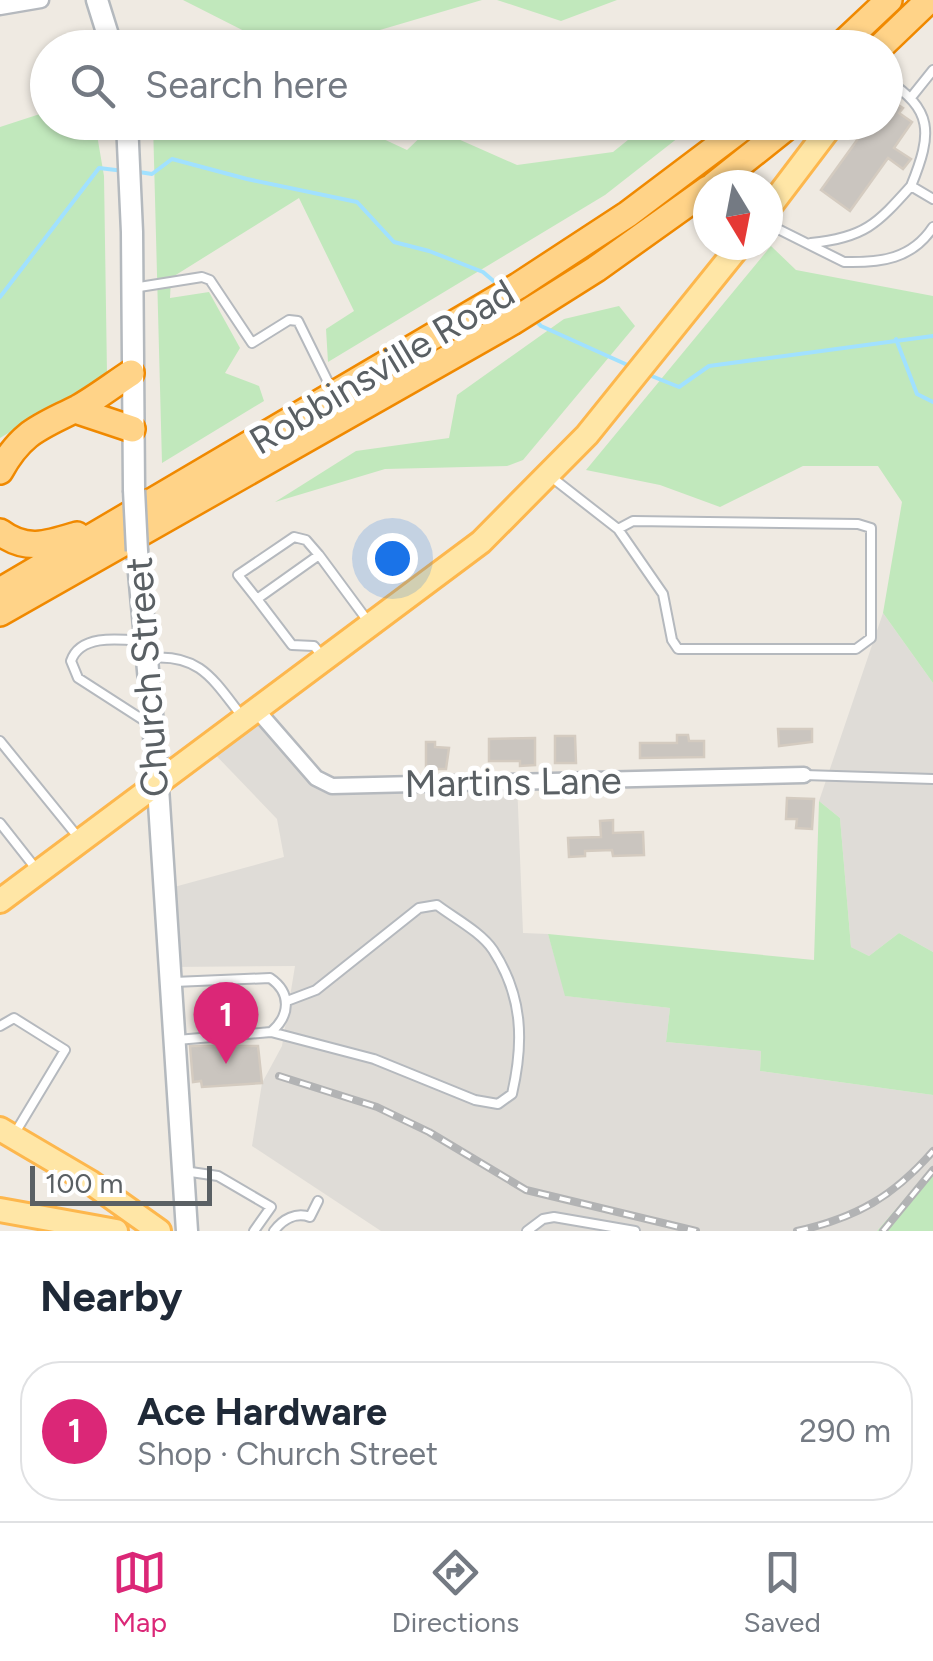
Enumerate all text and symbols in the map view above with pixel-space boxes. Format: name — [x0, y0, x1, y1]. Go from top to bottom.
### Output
search box — [30, 30, 903, 140]
icon: search — [65, 58, 120, 113]
text: Search here — [145, 62, 348, 108]
north arrow — [693, 170, 783, 260]
street label: Robbinsville Road — [241, 270, 523, 464]
your location — [367, 533, 418, 584]
street label: Church Street — [116, 556, 178, 798]
street label: Martins Lane — [404, 757, 622, 807]
pin: 1 — [194, 982, 258, 1064]
scale bar — [30, 1161, 212, 1206]
text: 100 m — [45, 1166, 123, 1200]
text: Nearby — [40, 1271, 182, 1322]
text: Ace Hardware — [137, 1389, 387, 1435]
text: 1 — [68, 1412, 81, 1450]
text: 290 m — [799, 1412, 891, 1450]
text: Shop · Church Street — [137, 1435, 438, 1473]
tab: Map — [112, 1545, 167, 1639]
tab: Directions — [392, 1545, 519, 1639]
tab: Saved — [744, 1545, 821, 1639]

